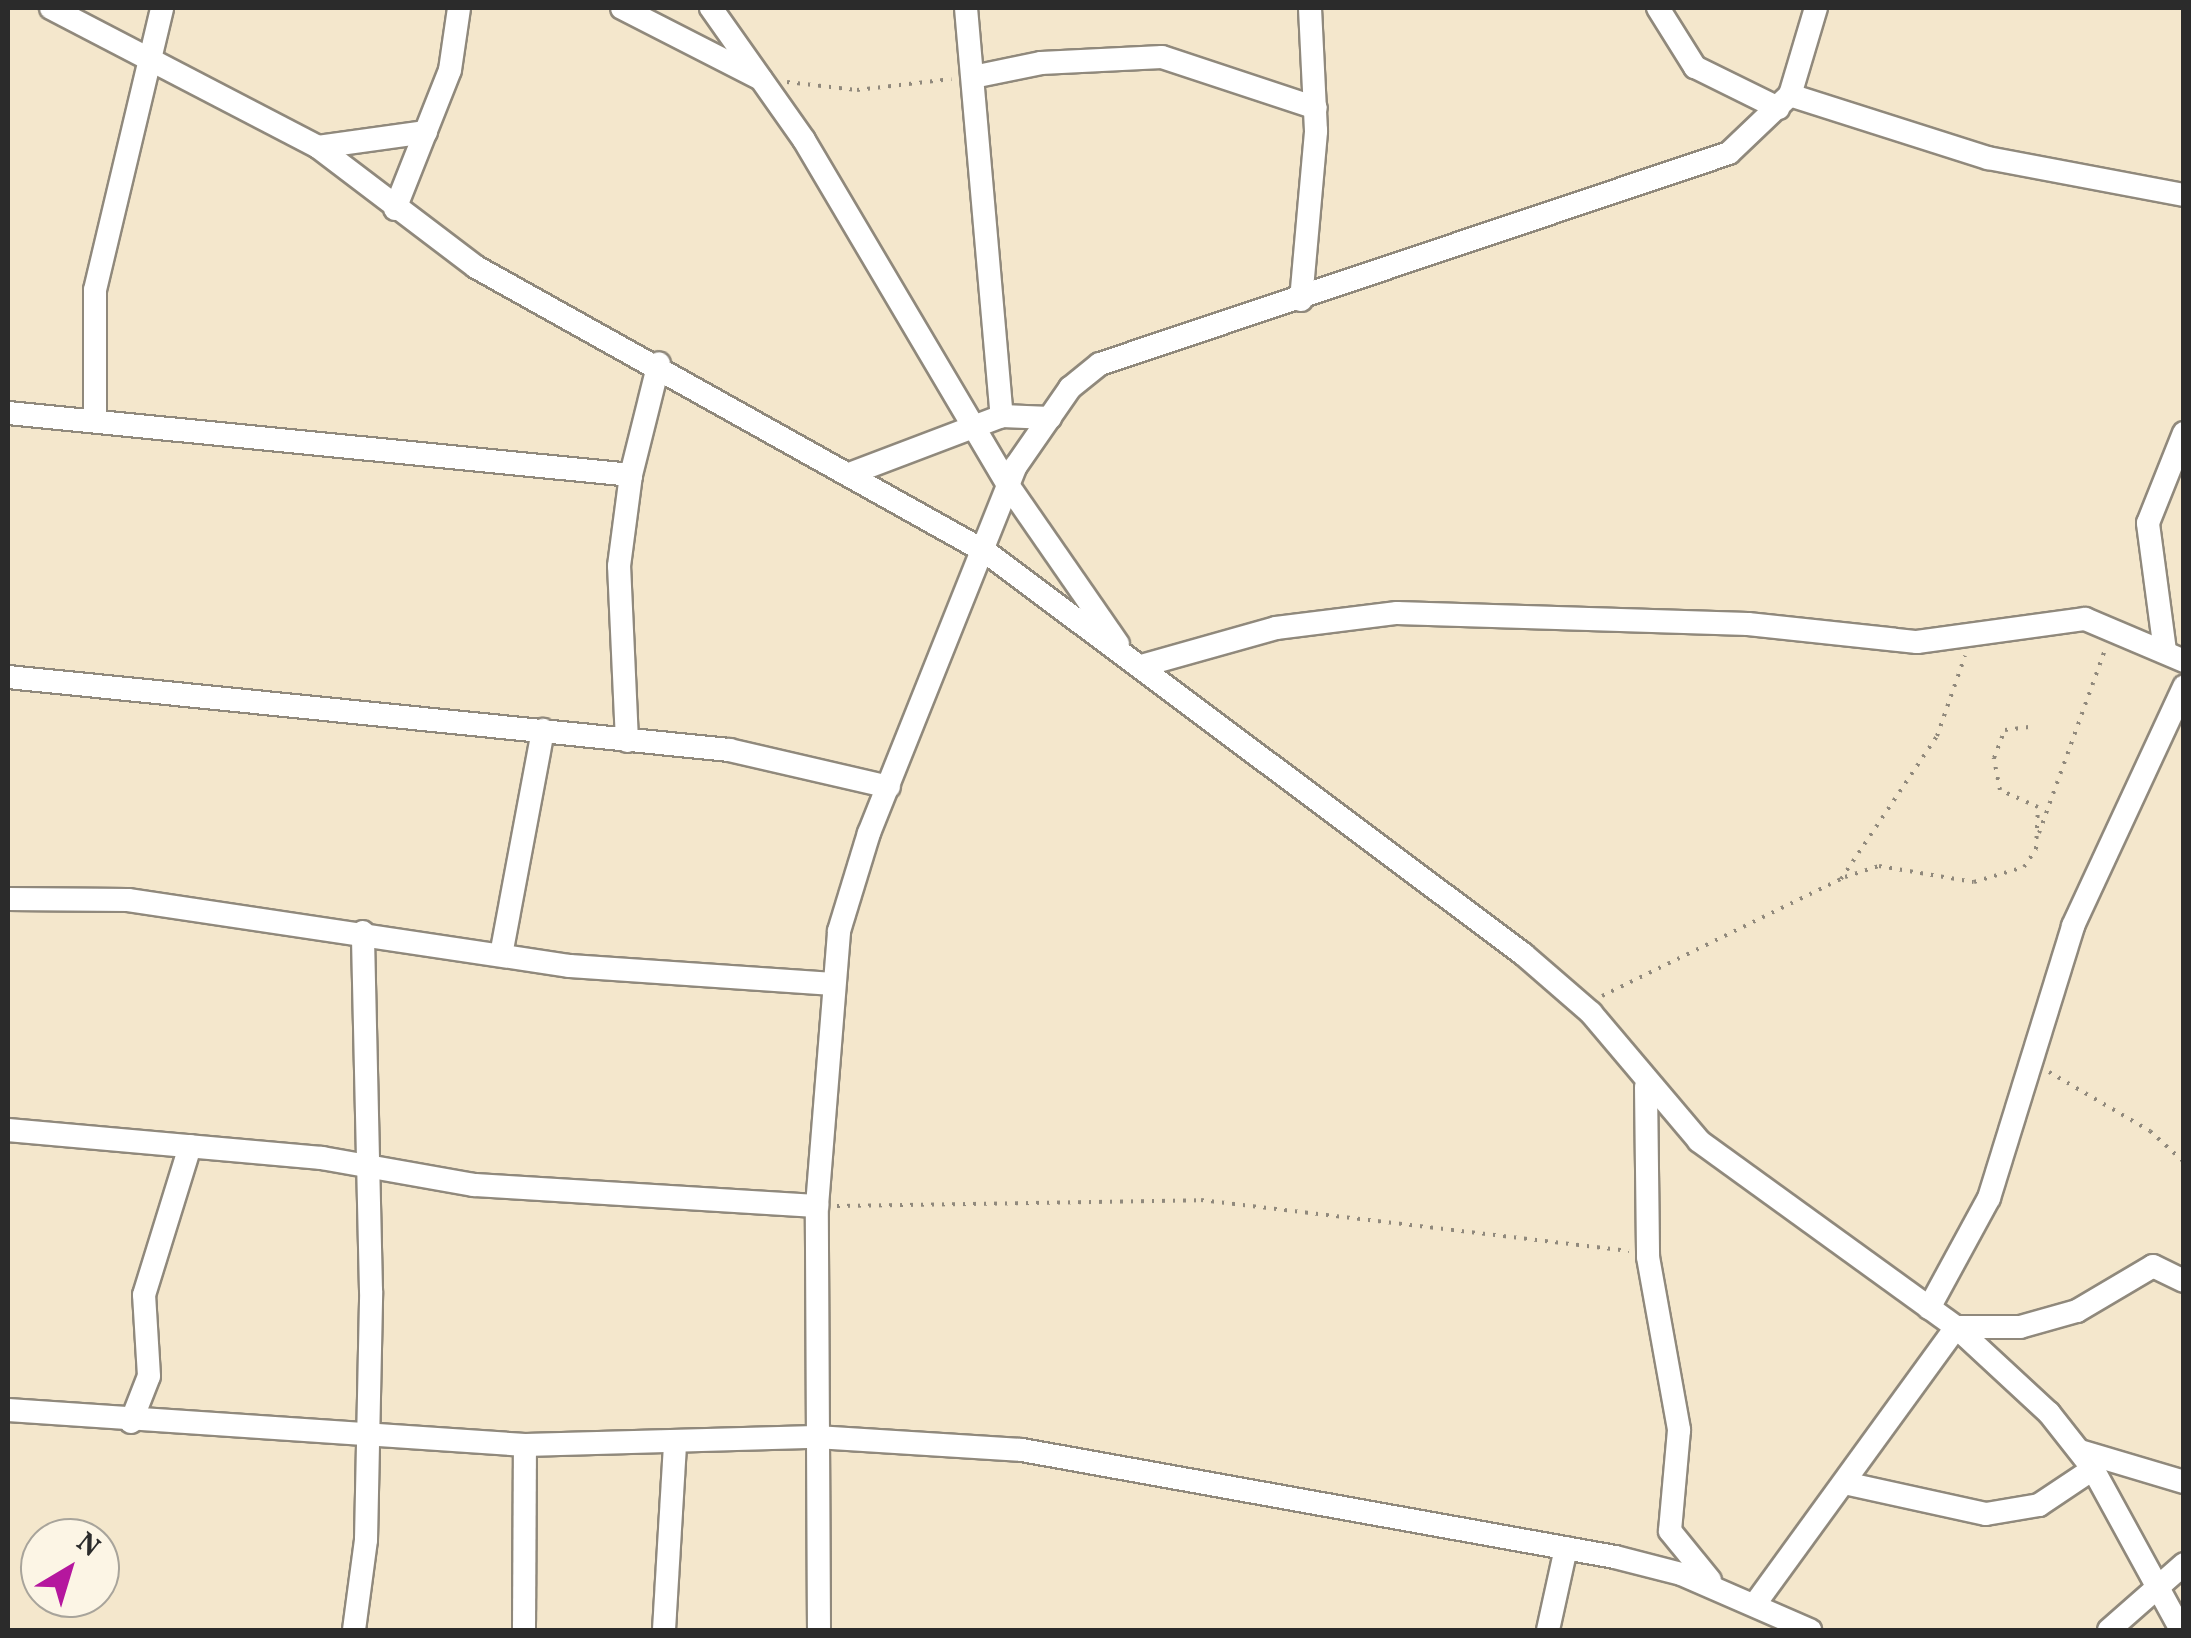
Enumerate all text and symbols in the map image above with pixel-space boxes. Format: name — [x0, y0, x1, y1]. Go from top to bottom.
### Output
north arrow — [20, 1518, 120, 1618]
text: N — [68, 1524, 108, 1567]

